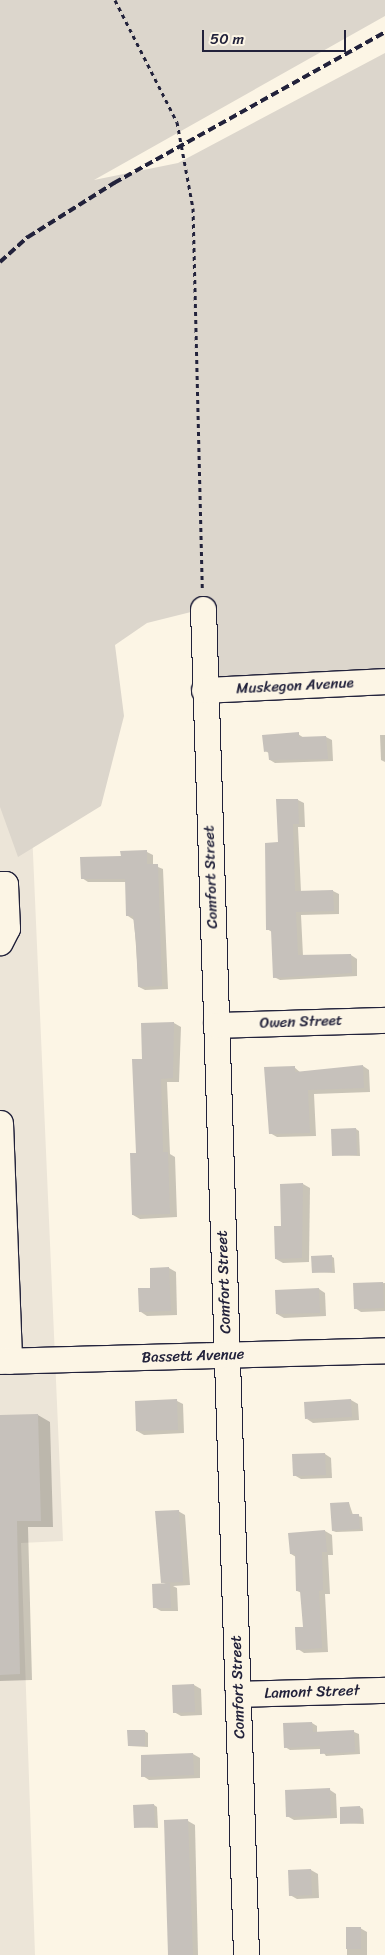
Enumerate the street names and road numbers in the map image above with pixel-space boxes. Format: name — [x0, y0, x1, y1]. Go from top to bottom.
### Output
street label: Muskegon Avenue — [236, 674, 354, 698]
street label: Comfort Street — [200, 825, 222, 929]
street label: Owen Street — [259, 1012, 343, 1032]
street label: Comfort Street — [213, 1230, 235, 1334]
street label: Bassett Avenue — [141, 1345, 245, 1367]
street label: Comfort Street — [227, 1635, 249, 1739]
street label: Lamont Street — [264, 1681, 360, 1703]

